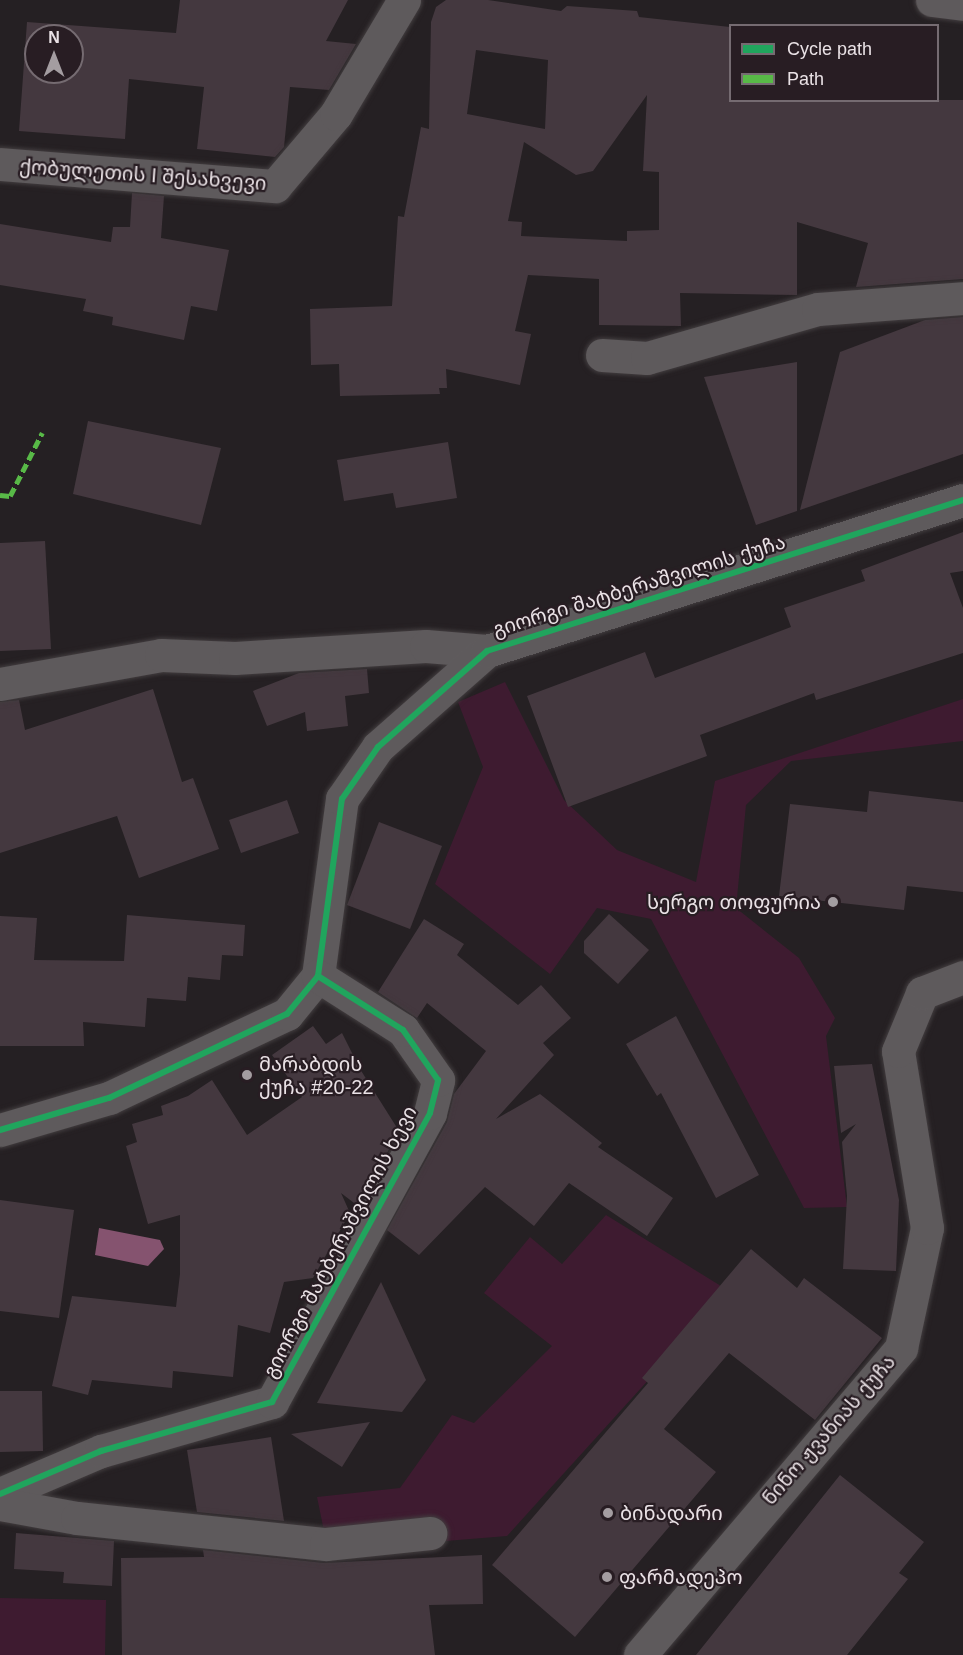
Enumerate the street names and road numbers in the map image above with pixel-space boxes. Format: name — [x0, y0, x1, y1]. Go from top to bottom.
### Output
street label: ქობულეთის I შესახვევი — [19, 154, 267, 196]
street label: გიორგი შატბერაშვილის ქუჩა — [490, 530, 788, 642]
street label: გიორგი შატბერაშვილის ხევი — [258, 1102, 422, 1382]
street label: ნინო ჟვანიას ქუჩა — [757, 1350, 901, 1510]

